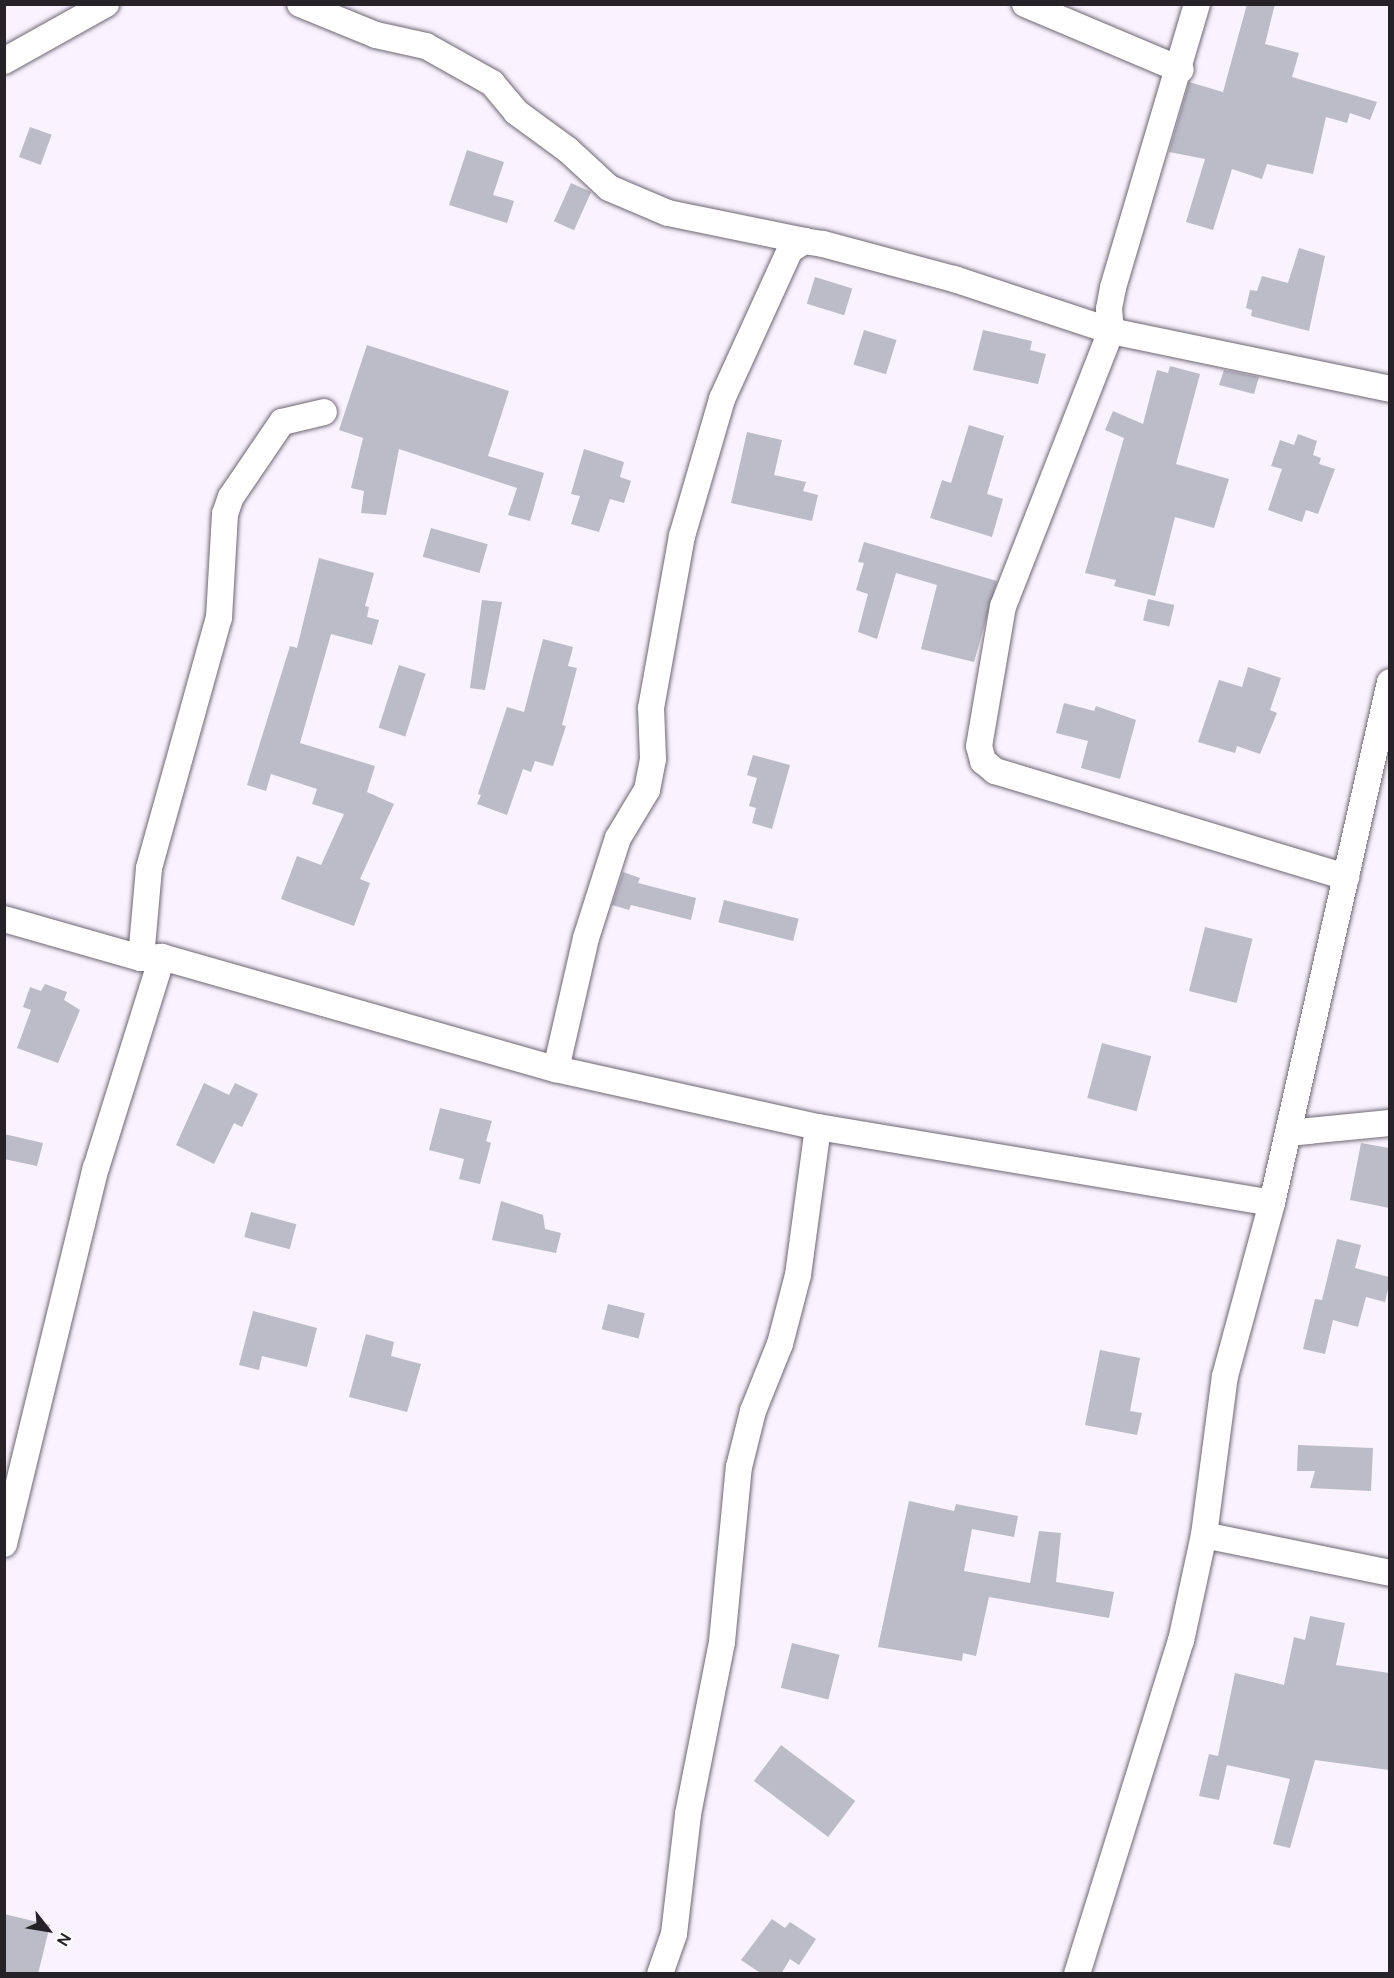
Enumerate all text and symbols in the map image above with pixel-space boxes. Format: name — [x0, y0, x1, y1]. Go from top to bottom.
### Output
north arrow — [18, 1900, 78, 1960]
text: N — [52, 1929, 76, 1950]

